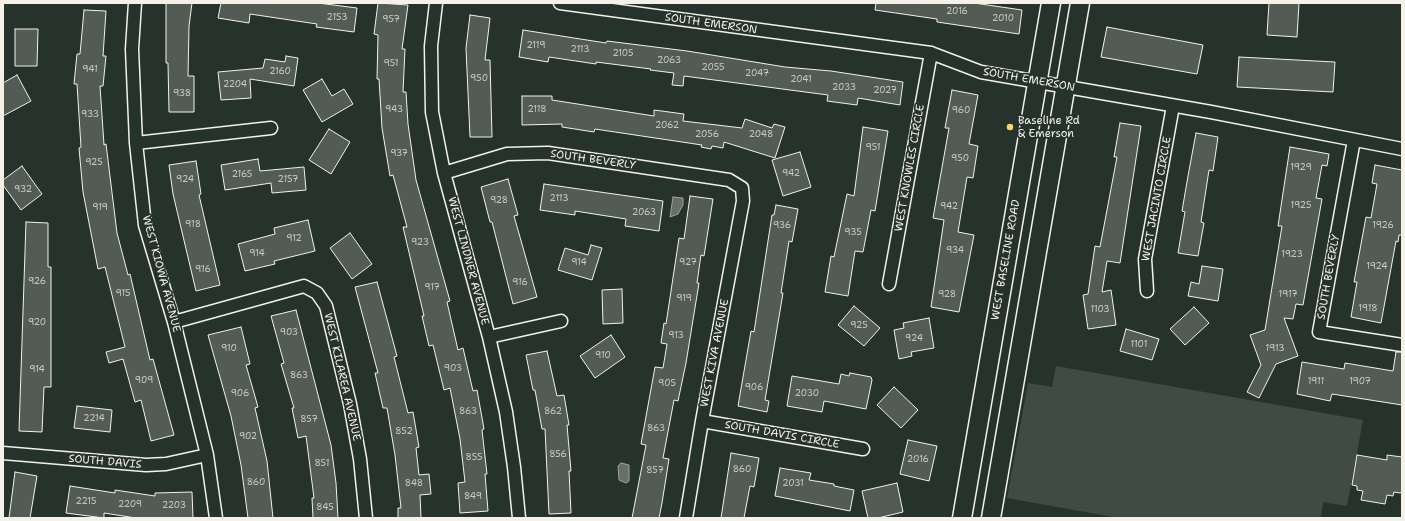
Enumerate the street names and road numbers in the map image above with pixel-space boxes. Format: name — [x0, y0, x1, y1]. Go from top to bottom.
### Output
street label: SOUTH EMERSON — [664, 11, 758, 37]
street label: SOUTH EMERSON — [982, 65, 1076, 95]
street label: WEST KNOWLES CIRCLE — [892, 103, 928, 233]
street label: WEST JACINTO CIRCLE — [1140, 136, 1174, 262]
street label: SOUTH BEVERLY — [549, 147, 637, 173]
street label: WEST LINDNER AVENUE — [445, 195, 491, 327]
street label: WEST BASELINE ROAD — [989, 199, 1023, 321]
street label: WEST KIOWA AVENUE — [139, 214, 183, 334]
street label: SOUTH BEVERLY — [1315, 233, 1343, 321]
street label: WEST KIVA AVENUE — [698, 298, 732, 408]
street label: WEST KILAREA AVENUE — [321, 312, 363, 442]
street label: SOUTH DAVIS CIRCLE — [724, 418, 840, 452]
street label: SOUTH DAVIS — [68, 452, 142, 472]

